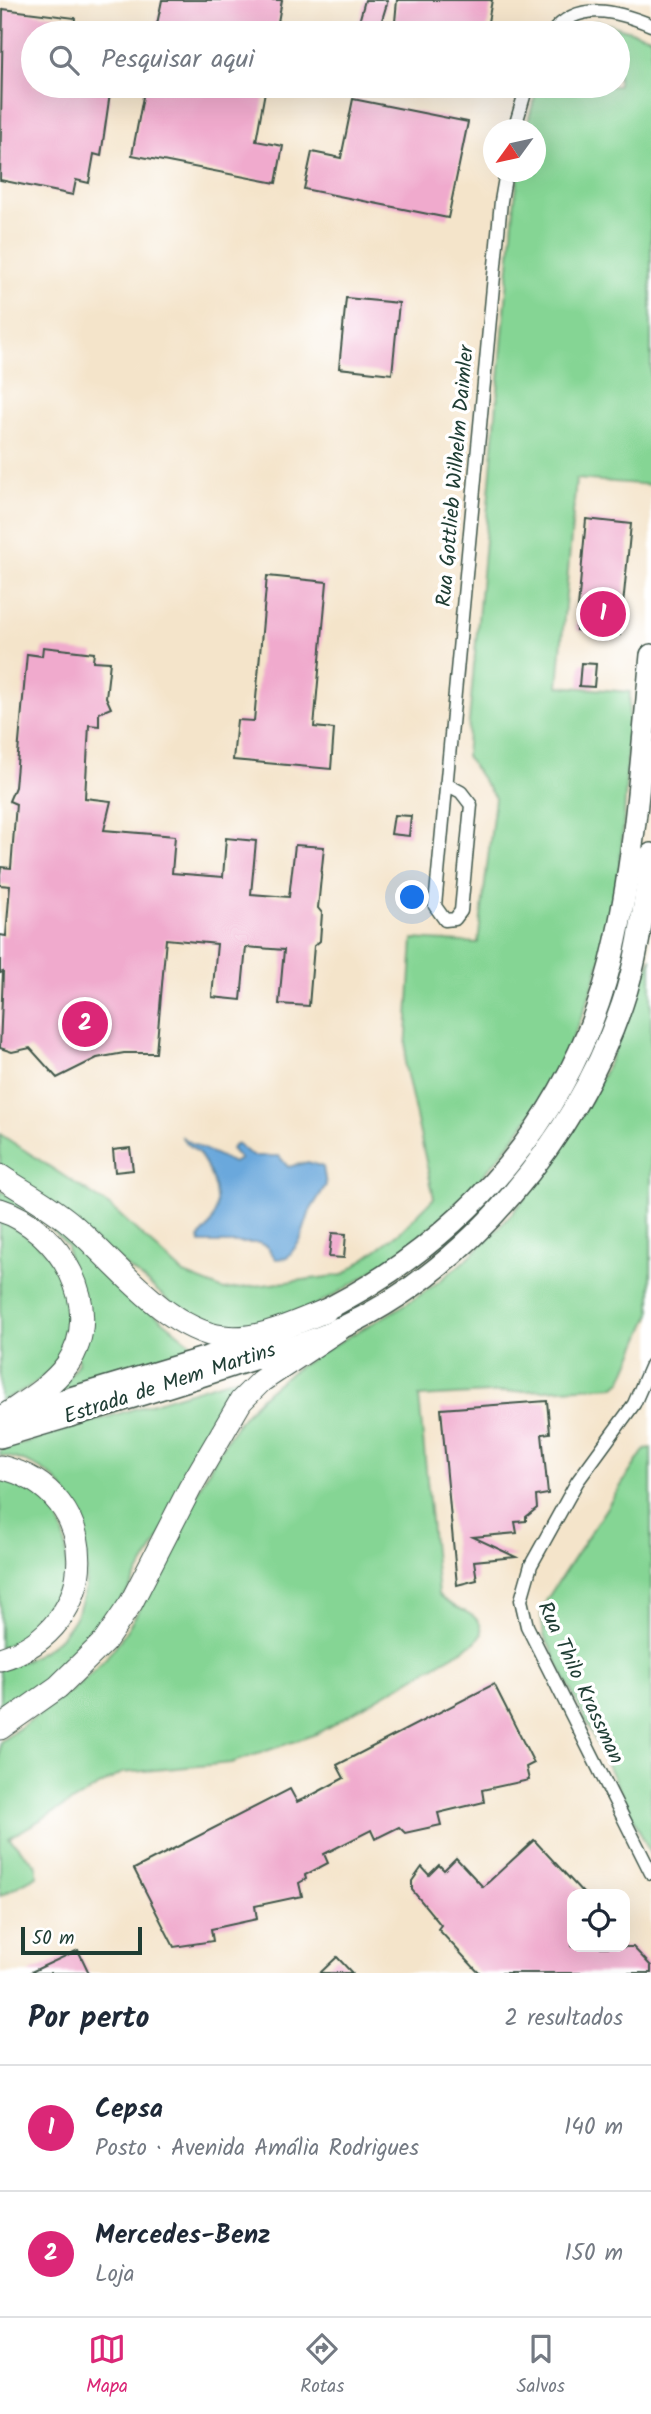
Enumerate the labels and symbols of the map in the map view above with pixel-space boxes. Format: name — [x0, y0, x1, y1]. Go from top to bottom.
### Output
north arrow — [483, 119, 546, 182]
street label: Rua Gottlieb Wilhelm Daimler — [428, 343, 484, 608]
pin: 1 — [580, 588, 626, 640]
your location — [395, 880, 429, 914]
pin: 2 — [62, 998, 108, 1050]
street label: Estrada de Mem Martins — [60, 1334, 280, 1434]
street label: Rua Thilo Krassman — [528, 1596, 632, 1770]
scale bar — [21, 1924, 142, 1956]

